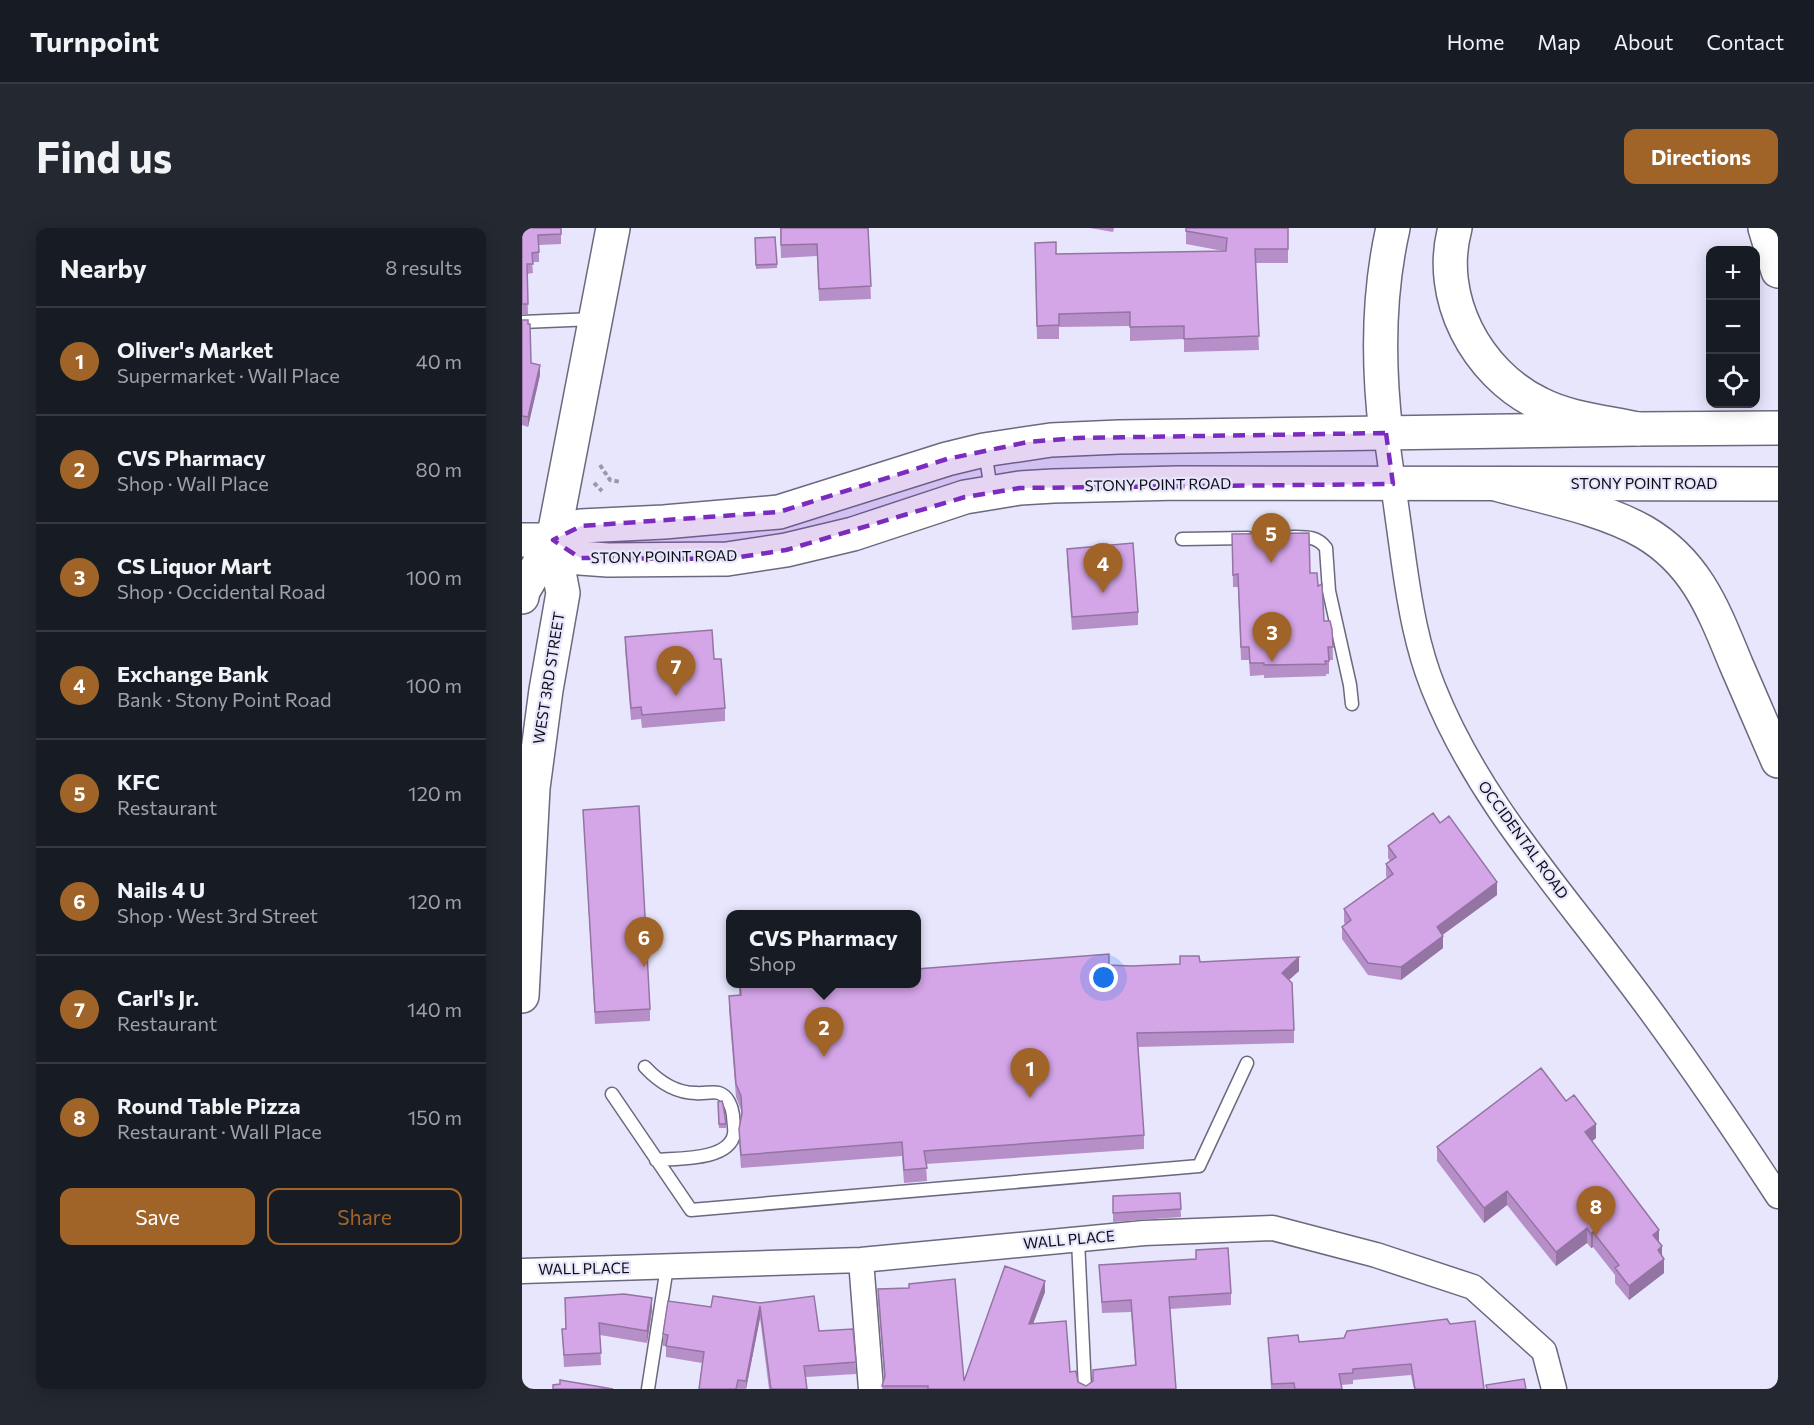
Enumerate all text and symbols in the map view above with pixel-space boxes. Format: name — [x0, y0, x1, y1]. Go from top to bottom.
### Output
text: Turnpoint — [30, 24, 159, 58]
text: Home — [1447, 29, 1504, 54]
text: Map — [1537, 29, 1581, 54]
text: About — [1614, 29, 1673, 54]
text: Contact — [1706, 29, 1784, 54]
button: Directions — [1624, 129, 1778, 184]
text: Find us — [36, 130, 172, 182]
map controls — [1706, 246, 1760, 408]
button: + — [1706, 246, 1760, 300]
text: Nearby — [60, 252, 147, 283]
text: 8 results — [385, 255, 462, 279]
button: − — [1706, 300, 1760, 354]
text: Oliver's Market — [117, 336, 273, 363]
text: 1 — [75, 349, 84, 373]
text: 40 m — [416, 349, 462, 373]
button: locate — [1706, 354, 1760, 408]
text: Supermarket · Wall Place — [117, 363, 340, 387]
text: CVS Pharmacy — [117, 444, 266, 471]
text: 2 — [74, 457, 85, 481]
text: 80 m — [416, 457, 462, 481]
text: Shop · Wall Place — [117, 471, 269, 495]
street label: STONY POINT ROAD — [1085, 474, 1231, 494]
street label: STONY POINT ROAD — [1571, 474, 1717, 492]
pin: 5 — [1252, 514, 1290, 563]
pin: 4 — [1084, 544, 1122, 593]
street label: STONY POINT ROAD — [591, 546, 737, 566]
text: CS Liquor Mart — [117, 552, 271, 579]
text: 3 — [74, 565, 85, 589]
text: 100 m — [406, 565, 462, 589]
text: Shop · Occidental Road — [117, 579, 325, 603]
street label: WEST 3RD STREET — [529, 610, 567, 745]
pin: 3 — [1252, 612, 1292, 662]
pin: 7 — [656, 646, 696, 696]
text: Exchange Bank — [117, 660, 269, 687]
text: 4 — [73, 673, 86, 697]
text: 100 m — [406, 673, 462, 697]
text: Bank · Stony Point Road — [117, 687, 332, 711]
text: KFC — [117, 768, 160, 795]
street label: OCCIDENTAL ROAD — [1475, 777, 1573, 902]
text: 5 — [74, 781, 85, 805]
text: 120 m — [408, 781, 462, 805]
text: Restaurant — [117, 795, 217, 819]
text: Nails 4 U — [117, 876, 205, 903]
text: 6 — [73, 889, 86, 913]
text: 120 m — [408, 889, 462, 913]
text: Shop · West 3rd Street — [117, 903, 318, 927]
popup — [726, 910, 921, 988]
pin: 6 — [624, 918, 664, 967]
text: CVS Pharmacy — [749, 924, 898, 951]
text: Shop — [749, 951, 796, 975]
your location — [1089, 963, 1118, 992]
text: Carl's Jr. — [117, 984, 199, 1011]
text: 7 — [74, 997, 85, 1021]
text: 140 m — [407, 997, 462, 1021]
pin: 2 — [804, 1008, 844, 1057]
text: Restaurant — [117, 1011, 217, 1035]
pin: 1 — [1010, 1048, 1050, 1098]
text: Round Table Pizza — [117, 1092, 301, 1119]
text: 8 — [73, 1105, 86, 1129]
text: 150 m — [408, 1105, 462, 1129]
text: Restaurant · Wall Place — [117, 1119, 322, 1143]
pin: 8 — [1576, 1186, 1616, 1236]
button: Save — [60, 1188, 255, 1245]
button: Share — [267, 1188, 462, 1245]
street label: WALL PLACE — [1022, 1226, 1115, 1252]
street label: WALL PLACE — [538, 1258, 630, 1278]

